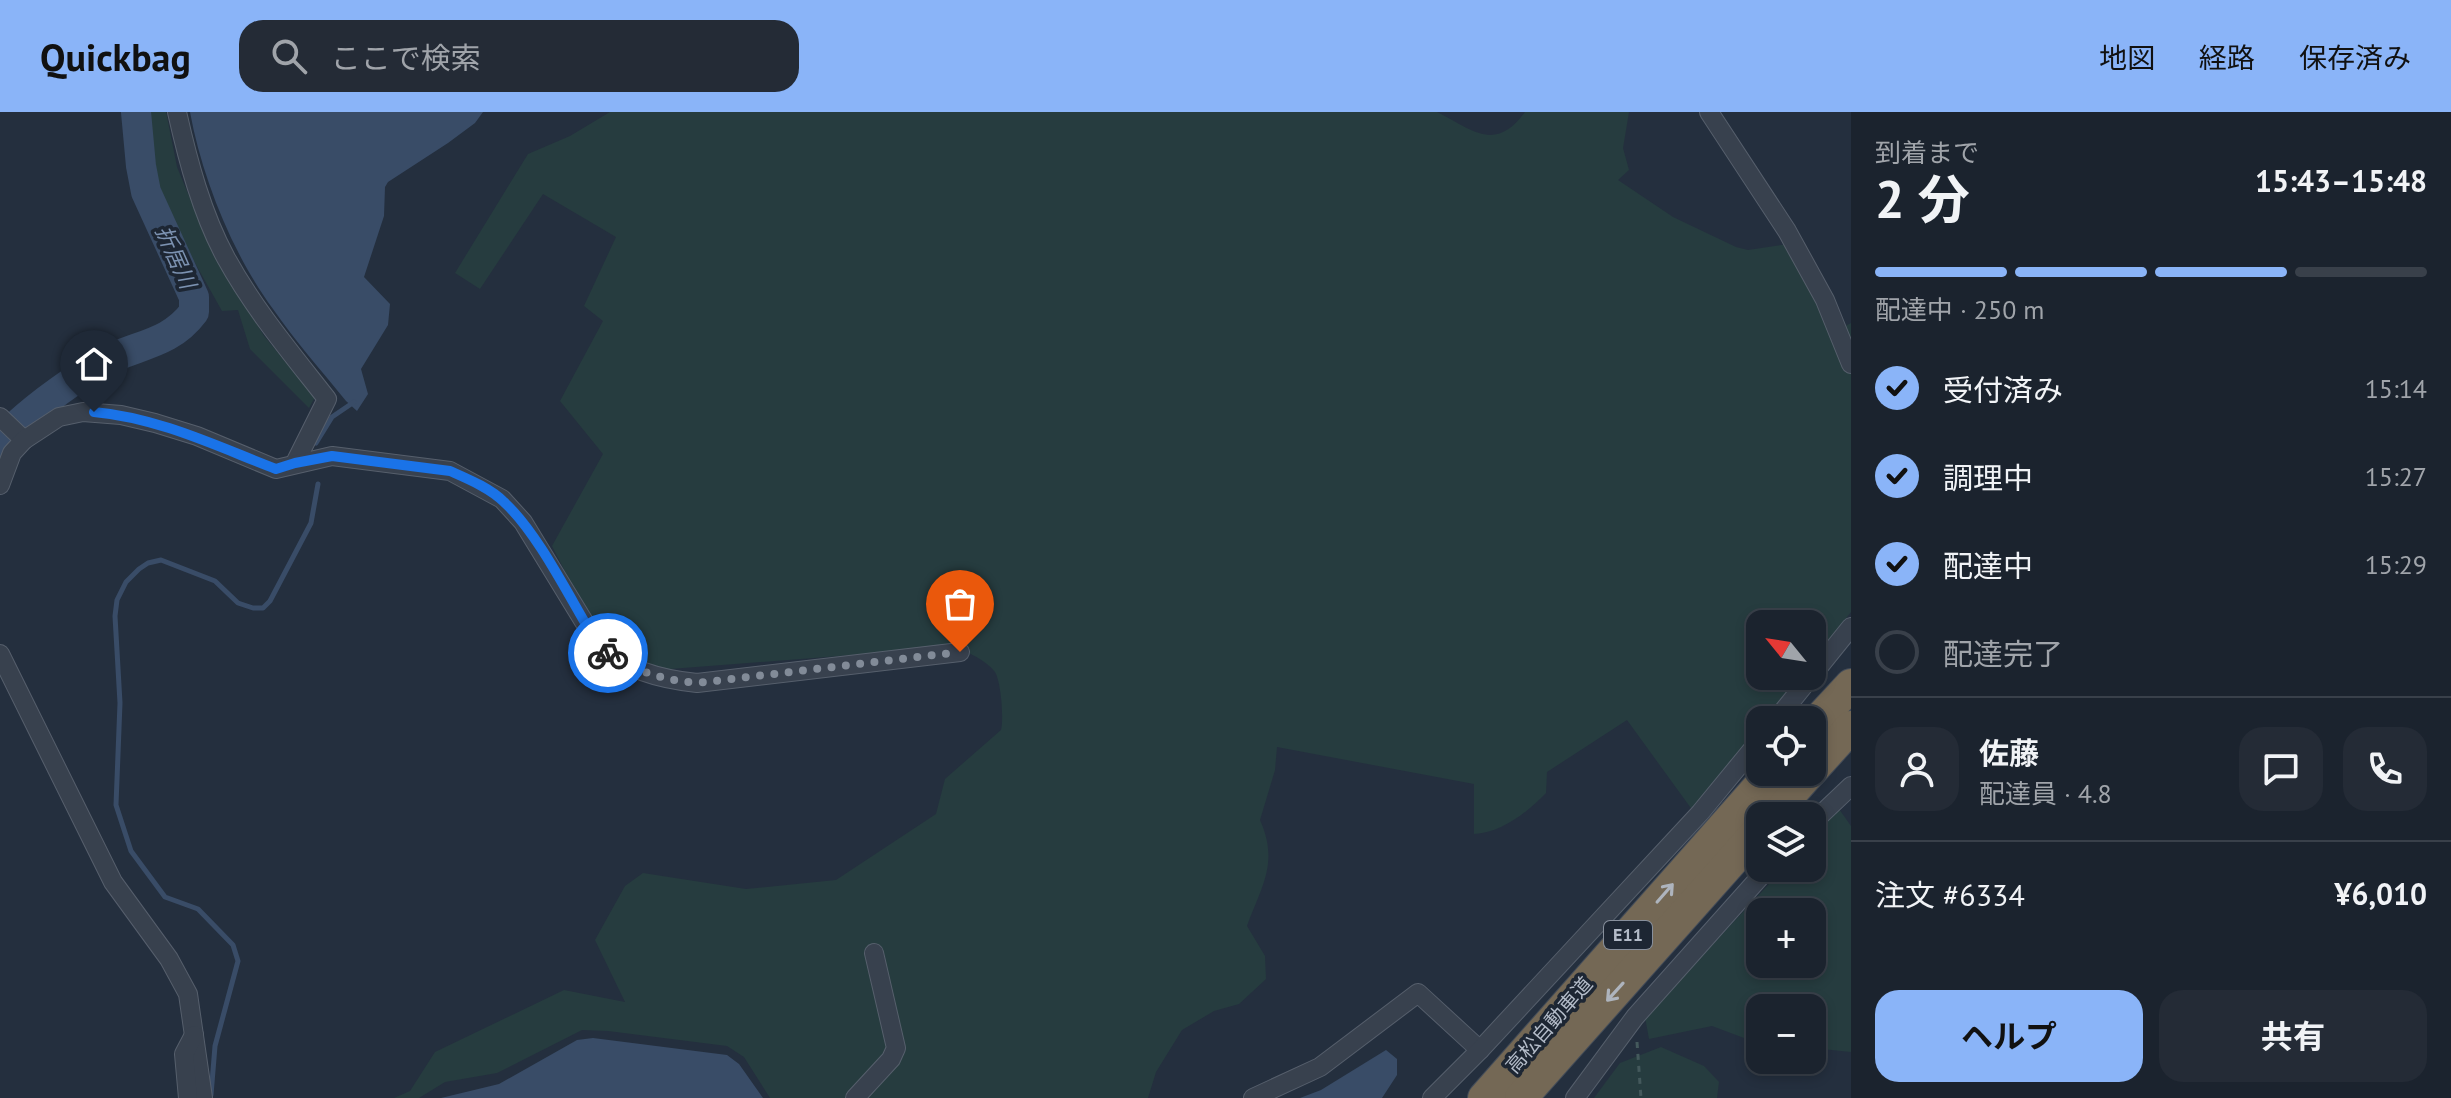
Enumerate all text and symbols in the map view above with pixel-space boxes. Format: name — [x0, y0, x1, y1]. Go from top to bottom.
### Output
search box — [239, 20, 799, 92]
text: Quickbag — [40, 32, 191, 81]
icon: search — [267, 34, 311, 78]
text: ここで検索 — [331, 38, 481, 77]
text: 地図 — [2099, 39, 2155, 76]
text: 経路 — [2199, 39, 2255, 76]
text: 保存済み — [2299, 39, 2411, 76]
text: 到着まで — [1875, 136, 1979, 169]
text: 15:43–15:48 — [2255, 161, 2427, 200]
text: 2 分 — [1875, 165, 1970, 232]
water label: 折居川 — [150, 221, 203, 295]
text: 配達中 · 250 m — [1875, 293, 2044, 326]
pin — [60, 330, 128, 412]
icon: home — [72, 342, 116, 386]
icon: check — [1875, 366, 1919, 410]
text: 受付済み — [1943, 370, 2063, 409]
text: 15:14 — [2365, 372, 2427, 405]
icon: check — [1875, 454, 1919, 498]
text: 調理中 — [1943, 458, 2033, 497]
text: 15:27 — [2365, 460, 2427, 493]
icon: check — [1875, 542, 1919, 586]
text: 配達中 — [1943, 546, 2033, 585]
text: 15:29 — [2365, 548, 2427, 581]
pin — [926, 570, 994, 652]
icon: bag — [938, 582, 982, 626]
north arrow — [1746, 610, 1826, 690]
map controls — [1746, 610, 1826, 1074]
courier — [568, 613, 648, 693]
icon: bike — [586, 631, 630, 675]
text: 配達完了 — [1943, 634, 2063, 673]
button: locate — [1746, 706, 1826, 786]
button: person — [1875, 727, 1959, 811]
button: chat — [2239, 727, 2323, 811]
button: phone — [2343, 727, 2427, 811]
text: 佐藤 — [1979, 733, 2039, 772]
text: 配達員 · 4.8 — [1979, 777, 2112, 810]
button: layers — [1746, 802, 1826, 882]
text: ¥6,010 — [2334, 874, 2427, 913]
text: 注文 #6334 — [1875, 875, 2025, 914]
one-way arrow — [1656, 883, 1674, 903]
button: + — [1746, 898, 1826, 978]
road number: E11 — [1604, 921, 1652, 949]
street label: 高松自動車道 — [1500, 971, 1598, 1079]
one-way arrow — [1607, 981, 1625, 1001]
button: ヘルプ — [1875, 990, 2143, 1082]
button: 共有 — [2159, 990, 2427, 1082]
button: − — [1746, 994, 1826, 1074]

